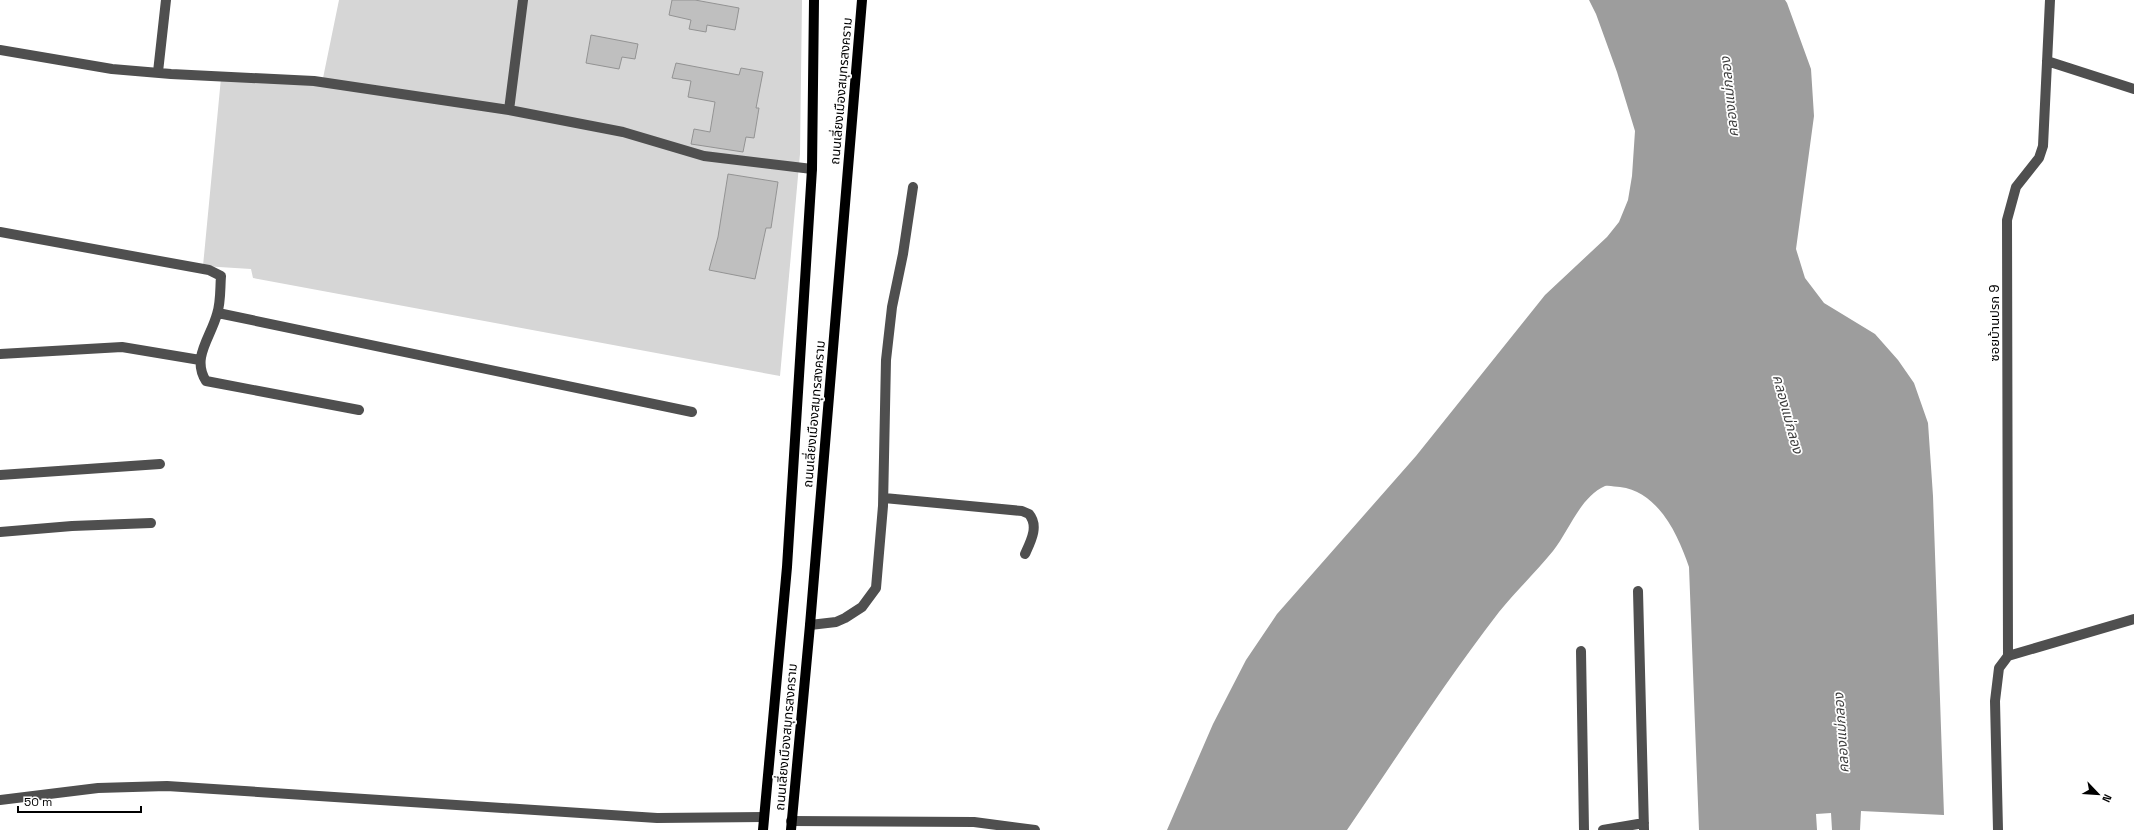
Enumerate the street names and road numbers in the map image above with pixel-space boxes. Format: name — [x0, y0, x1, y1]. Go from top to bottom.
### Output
street label: ถนนเลี่ยงเมืองสมุทรสงคราม — [825, 17, 856, 165]
street label: ซอยบ้านปรก 9 — [1986, 285, 2003, 361]
street label: ถนนเลี่ยงเมืองสมุทรสงคราม — [798, 340, 829, 488]
street label: ถนนเลี่ยงเมืองสมุทรสงคราม — [770, 663, 801, 811]

